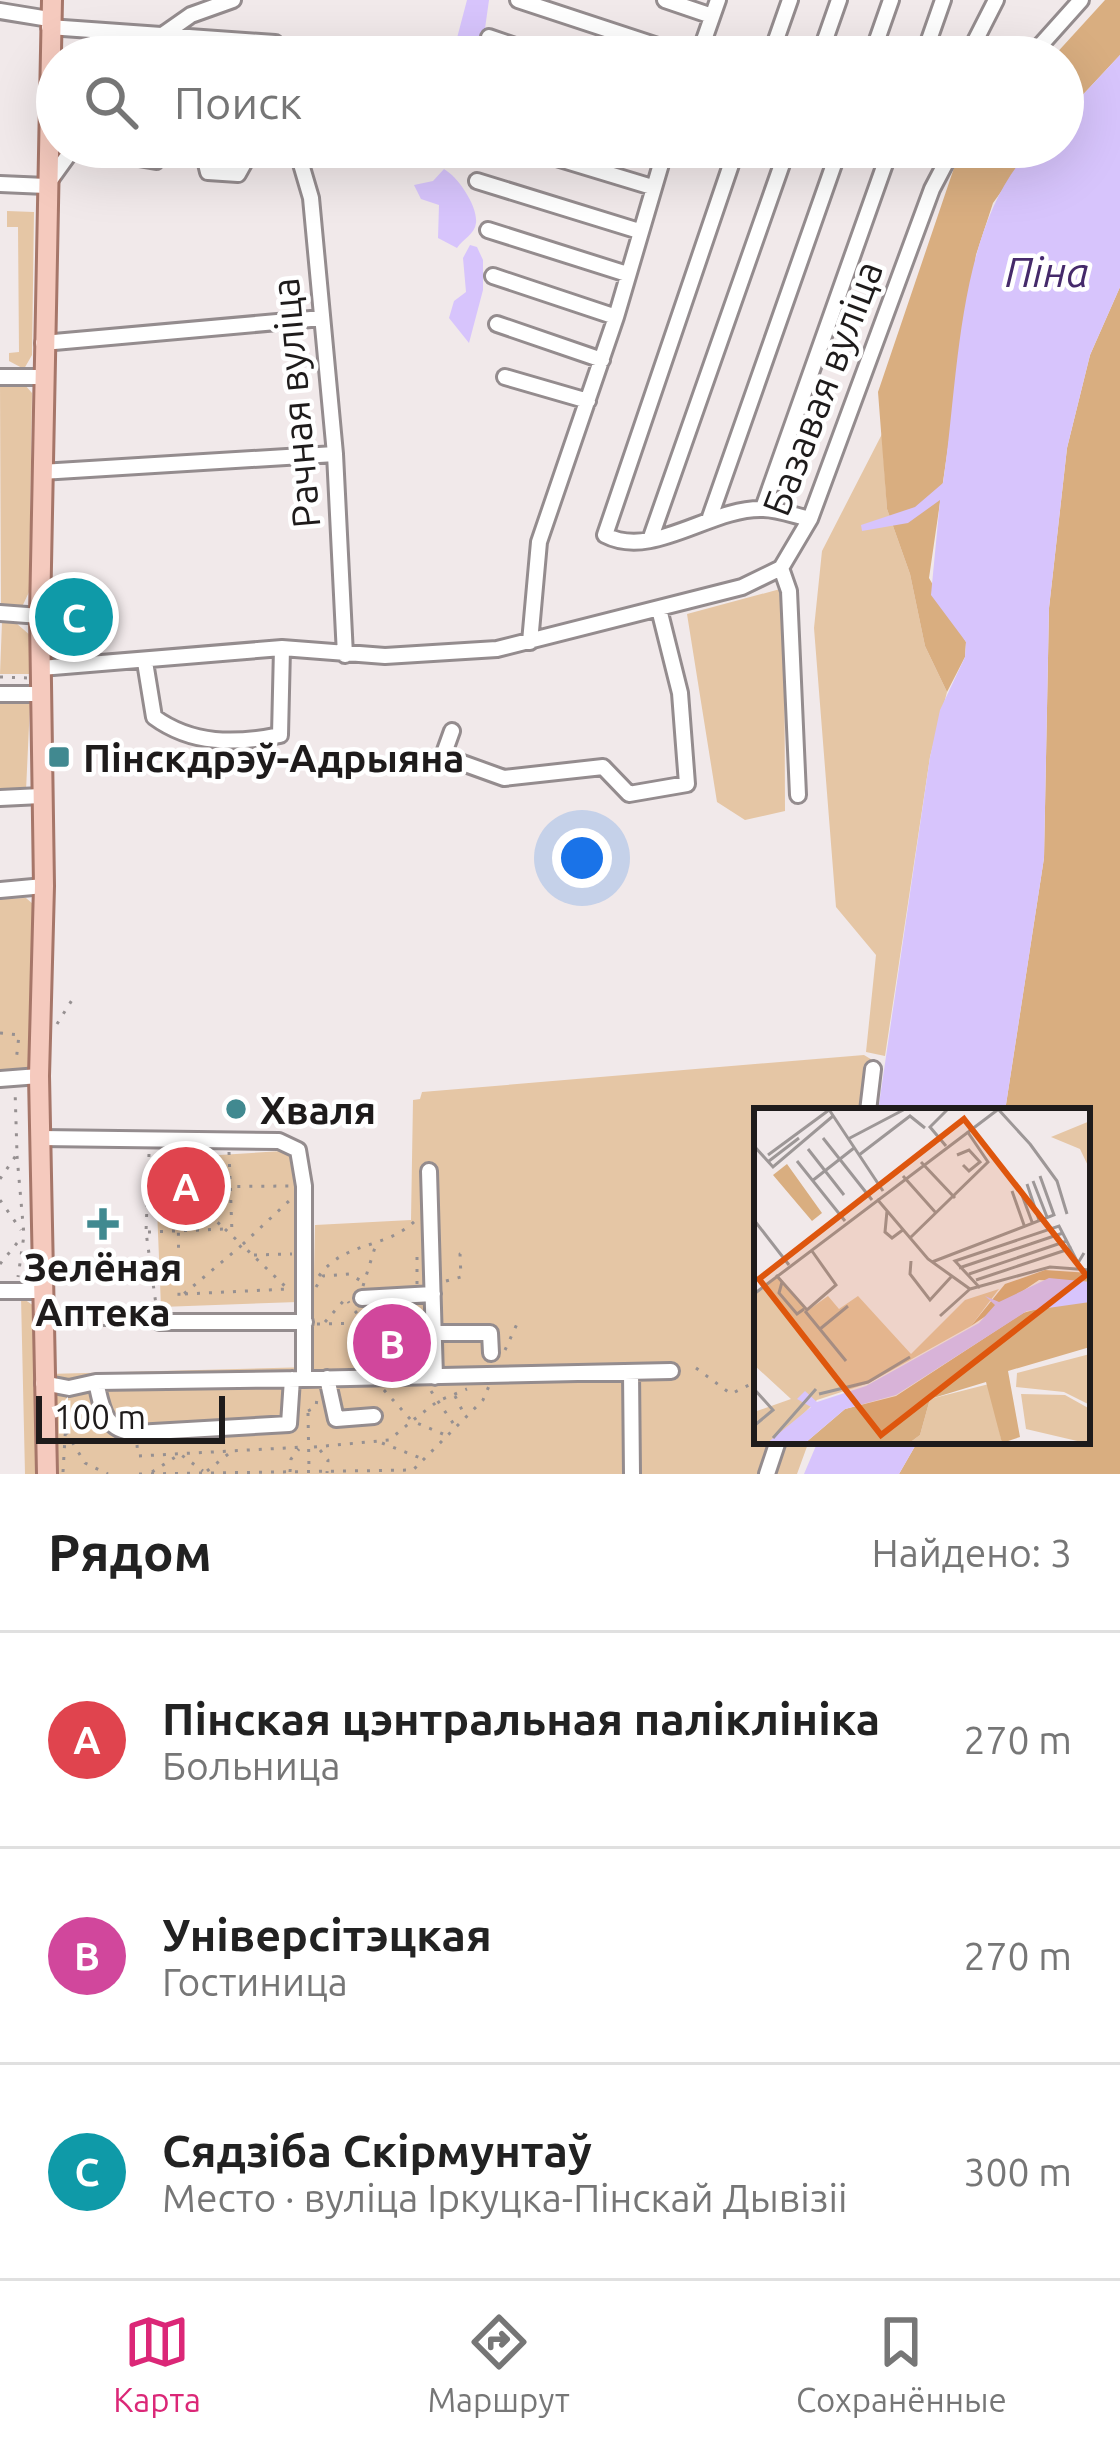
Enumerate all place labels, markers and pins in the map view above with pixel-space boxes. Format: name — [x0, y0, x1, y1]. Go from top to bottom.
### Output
pin: C — [35, 572, 113, 662]
place label: Пінскдрэў-Адрыяна — [83, 736, 464, 779]
marker: Пінскдрэў-Адрыяна — [46, 744, 72, 770]
place label: Хваля — [260, 1088, 376, 1131]
marker: Хваля — [223, 1096, 249, 1122]
pin: A — [147, 1141, 225, 1231]
marker: Зелёная Аптека — [90, 1211, 116, 1237]
place label: Зелёная Аптека — [24, 1245, 182, 1333]
pin: B — [353, 1298, 431, 1388]

